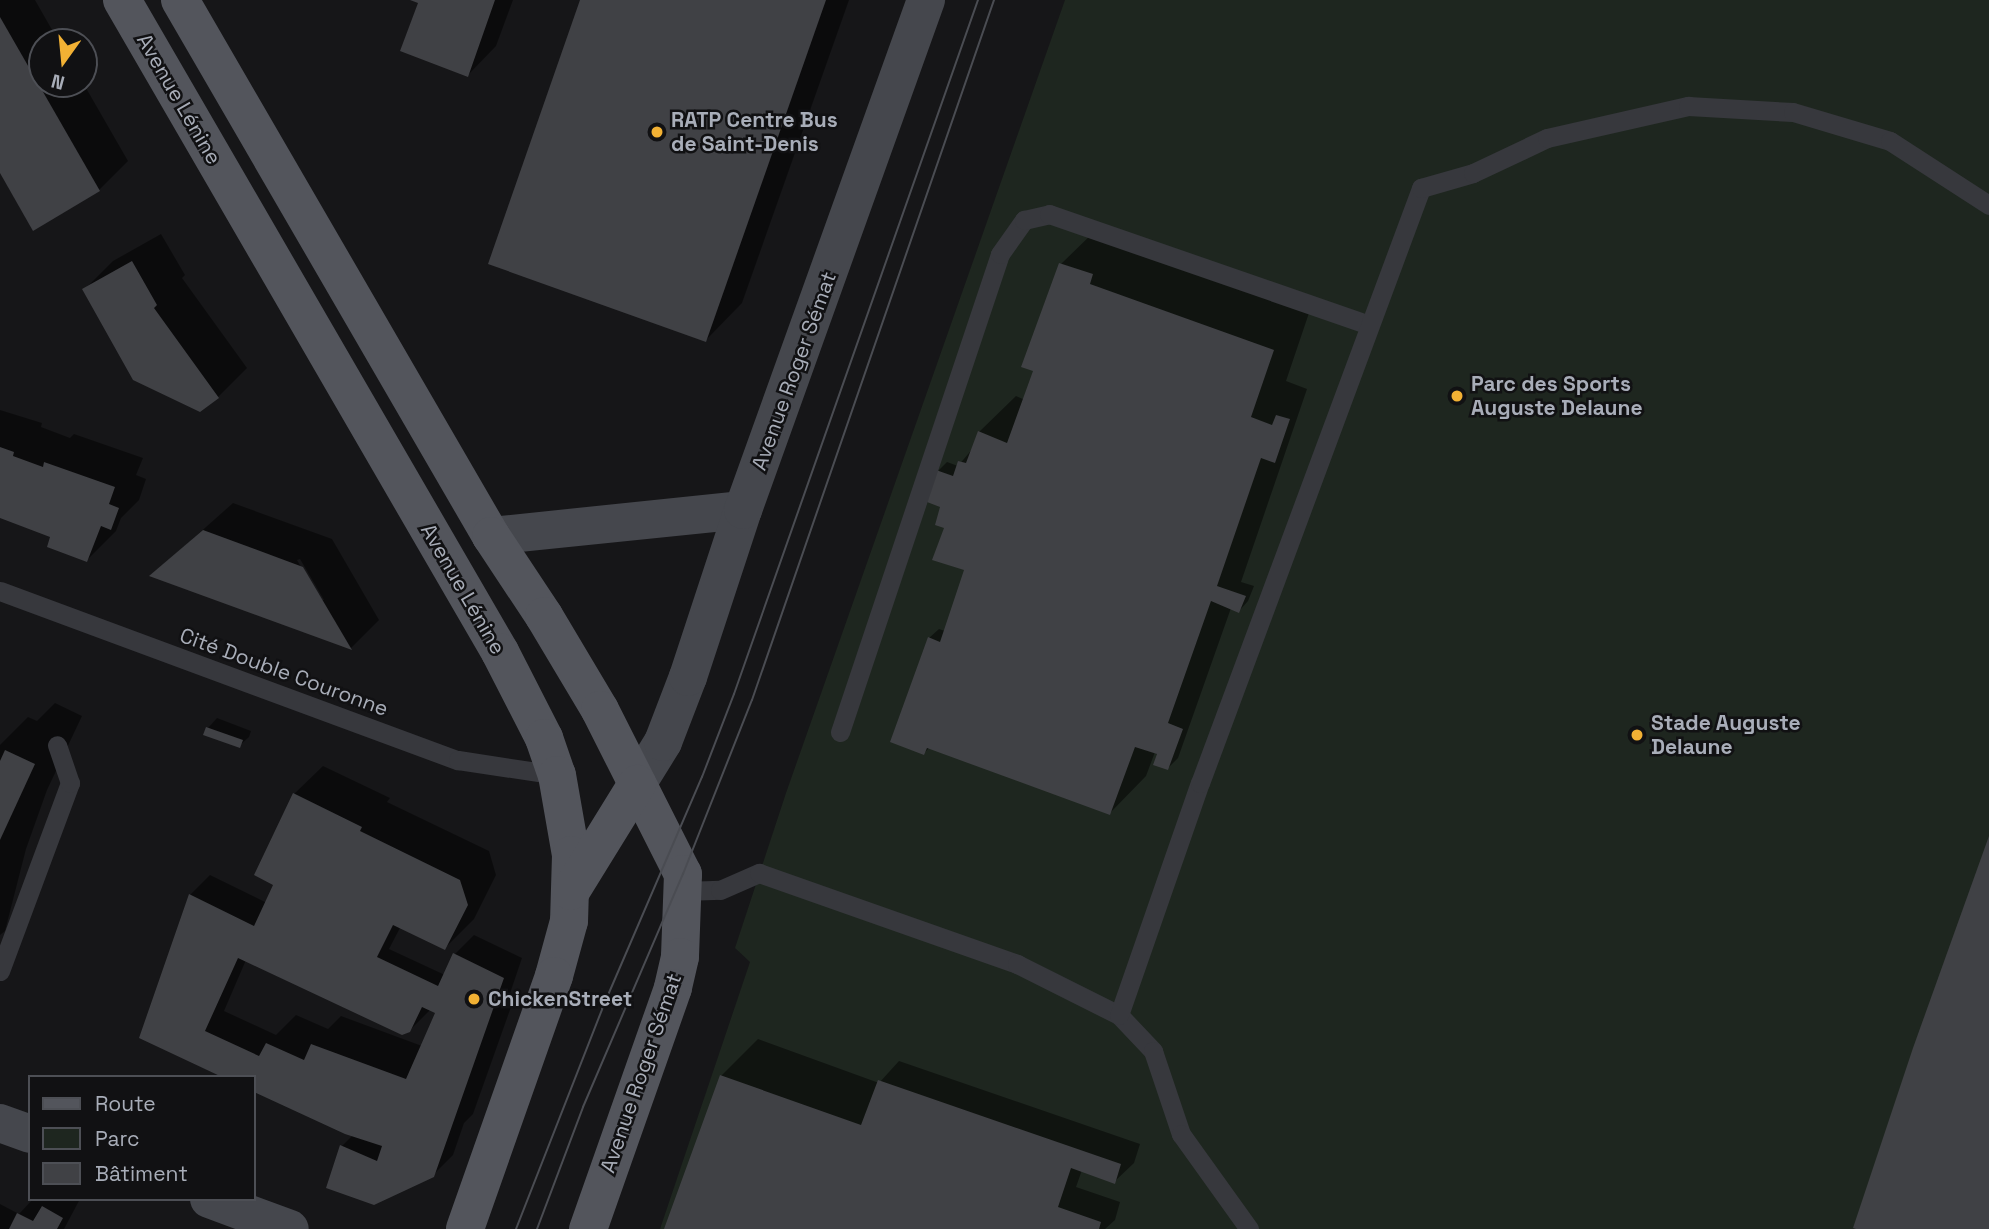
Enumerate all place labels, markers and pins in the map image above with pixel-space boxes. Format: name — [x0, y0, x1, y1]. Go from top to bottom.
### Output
place label: RATP Centre Bus de Saint-Denis — [671, 107, 838, 157]
marker: RATP Centre Bus de Saint-Denis — [649, 124, 665, 140]
place label: Parc des Sports Auguste Delaune — [1471, 371, 1643, 421]
marker: Parc des Sports Auguste Delaune — [1449, 388, 1465, 404]
place label: Stade Auguste Delaune — [1651, 710, 1801, 760]
marker: Stade Auguste Delaune — [1629, 727, 1645, 743]
place label: ChickenStreet — [488, 986, 632, 1012]
marker: ChickenStreet — [466, 991, 482, 1007]

